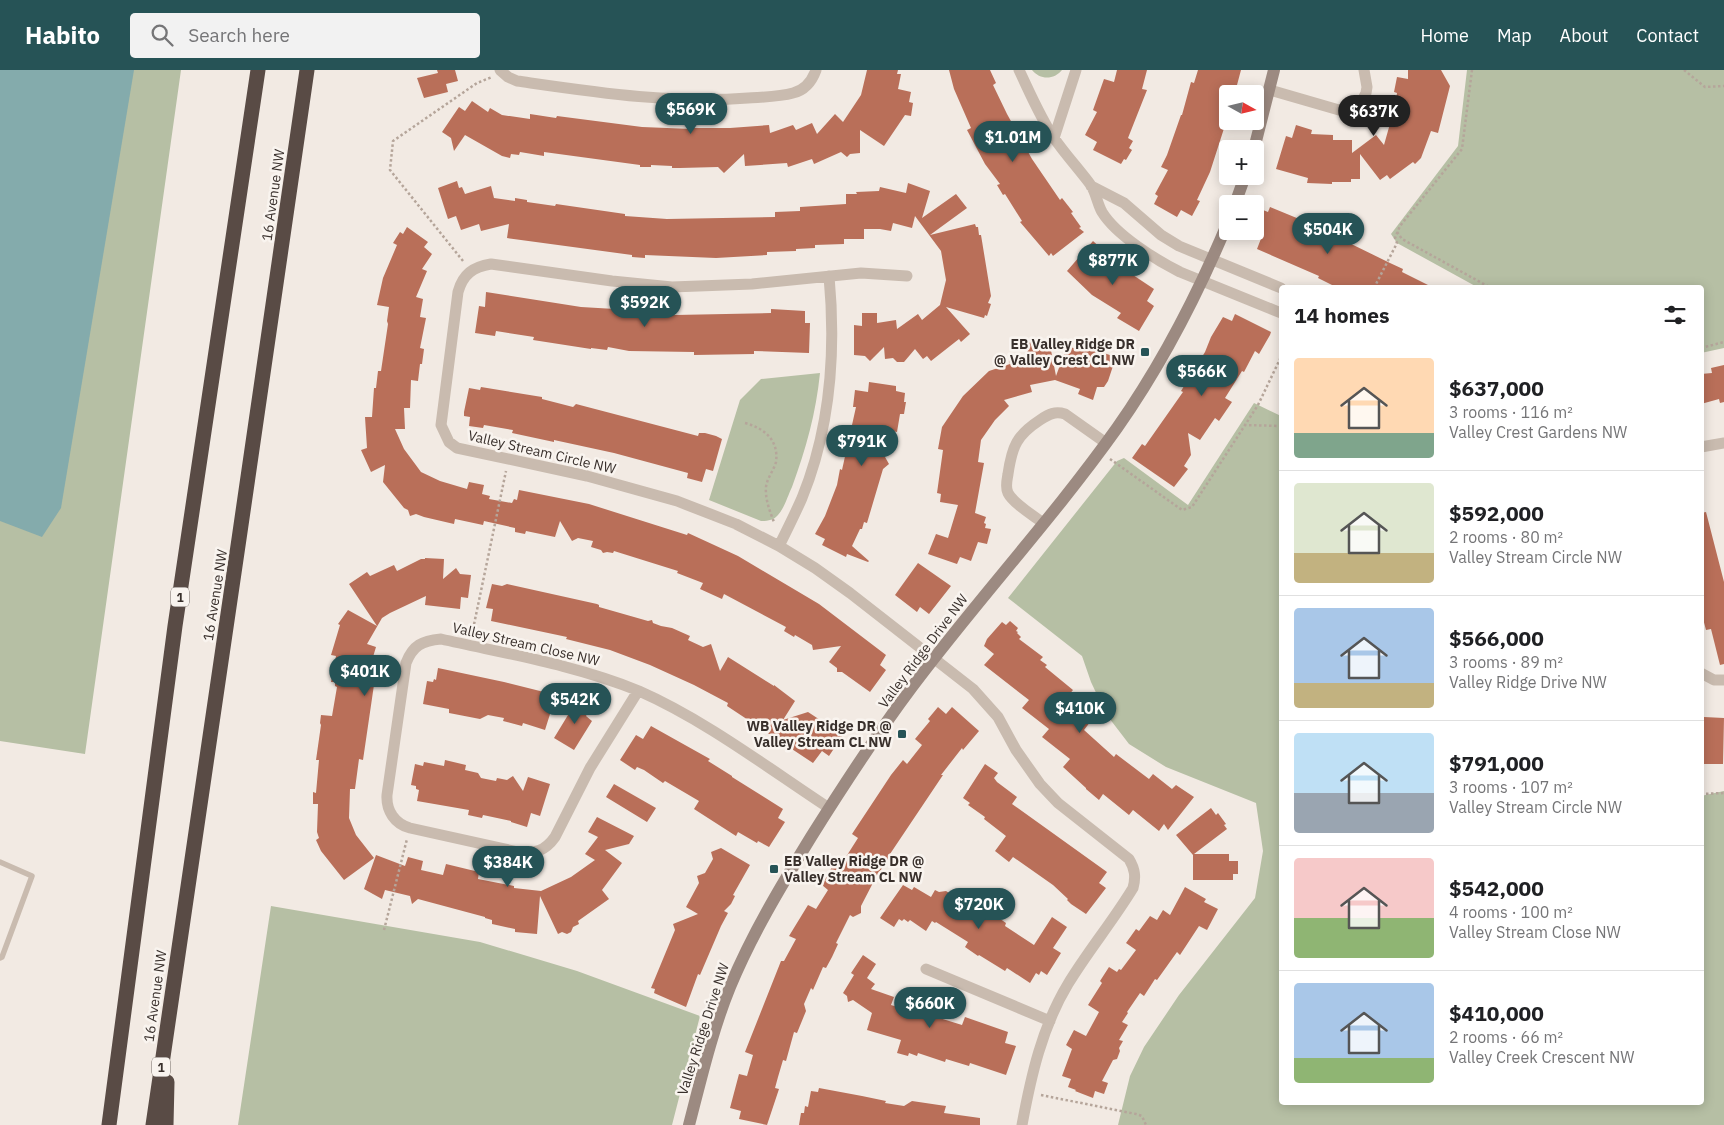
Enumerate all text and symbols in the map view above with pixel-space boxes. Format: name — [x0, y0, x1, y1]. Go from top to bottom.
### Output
search box — [130, 13, 480, 58]
text: Habito — [25, 19, 100, 51]
icon: search — [148, 21, 176, 49]
text: Search here — [188, 23, 290, 47]
text: Home — [1421, 24, 1469, 47]
text: Map — [1497, 24, 1532, 47]
text: About — [1560, 24, 1608, 47]
text: Contact — [1636, 24, 1699, 47]
north arrow — [1219, 85, 1264, 130]
map controls — [1219, 85, 1264, 240]
pin: $569K — [656, 92, 726, 135]
pin: $637K — [1339, 94, 1409, 137]
text: $569K — [666, 99, 716, 119]
text: $637K — [1349, 101, 1399, 121]
pin: $1.01M — [972, 121, 1054, 163]
text: $1.01M — [985, 127, 1041, 147]
button: + — [1219, 140, 1264, 185]
street label: 16 Avenue NW — [258, 147, 288, 242]
button: − — [1219, 195, 1264, 240]
pin: $504K — [1293, 212, 1363, 255]
text: $504K — [1303, 219, 1353, 239]
pin: $877K — [1078, 244, 1148, 286]
text: $877K — [1088, 250, 1138, 270]
pin: $592K — [610, 286, 680, 328]
text: $592K — [620, 292, 670, 312]
text: 14 homes — [1294, 301, 1390, 329]
icon: filters — [1661, 301, 1689, 329]
place label: EB Valley Ridge DR @ Valley Crest CL NW — [994, 335, 1135, 369]
marker: EB Valley Ridge DR @ Valley Crest CL NW — [1139, 346, 1151, 358]
pin: $566K — [1167, 354, 1237, 397]
text: $566K — [1177, 361, 1227, 381]
text: $637,000 — [1449, 374, 1544, 402]
icon: home — [1334, 378, 1394, 438]
text: 3 rooms · 116 m² — [1449, 402, 1573, 422]
text: Valley Crest Gardens NW — [1449, 422, 1627, 442]
pin: $791K — [827, 424, 897, 467]
street label: Valley Stream Circle NW — [466, 426, 618, 478]
text: $791K — [837, 431, 887, 451]
text: $592,000 — [1449, 499, 1544, 527]
icon: home — [1334, 503, 1394, 563]
text: 2 rooms · 80 m² — [1449, 527, 1563, 547]
street label: 16 Avenue NW — [199, 547, 231, 642]
text: Valley Stream Circle NW — [1449, 547, 1622, 567]
road number: 1 — [171, 588, 189, 606]
street label: Valley Ridge Drive NW — [874, 590, 972, 712]
street label: Valley Stream Close NW — [451, 618, 602, 670]
text: $566,000 — [1449, 624, 1544, 652]
icon: home — [1334, 628, 1394, 688]
text: 3 rooms · 89 m² — [1449, 652, 1563, 672]
pin: $401K — [330, 654, 400, 697]
text: $401K — [340, 661, 390, 681]
text: Valley Ridge Drive NW — [1449, 672, 1607, 692]
pin: $542K — [540, 682, 610, 725]
text: $542K — [550, 689, 600, 709]
pin: $410K — [1045, 692, 1115, 734]
text: $410K — [1055, 698, 1105, 718]
place label: WB Valley Ridge DR @ Valley Stream CL NW — [746, 717, 892, 751]
marker: WB Valley Ridge DR @ Valley Stream CL NW — [896, 728, 908, 740]
text: $791,000 — [1449, 749, 1544, 777]
icon: home — [1334, 753, 1394, 813]
text: 3 rooms · 107 m² — [1449, 777, 1573, 797]
text: Valley Stream Circle NW — [1449, 797, 1622, 817]
pin: $384K — [473, 846, 543, 888]
text: $384K — [483, 852, 533, 872]
place label: EB Valley Ridge DR @ Valley Stream CL NW — [784, 852, 924, 886]
marker: EB Valley Ridge DR @ Valley Stream CL NW — [768, 863, 780, 875]
text: $542,000 — [1449, 874, 1544, 902]
icon: home — [1334, 878, 1394, 938]
pin: $720K — [944, 888, 1014, 930]
text: $720K — [954, 894, 1004, 914]
text: 4 rooms · 100 m² — [1449, 902, 1573, 922]
text: Valley Stream Close NW — [1449, 922, 1621, 942]
street label: 16 Avenue NW — [140, 948, 170, 1043]
street label: Valley Ridge Drive NW — [673, 960, 733, 1097]
pin: $660K — [895, 986, 965, 1029]
text: $660K — [905, 993, 955, 1013]
text: $410,000 — [1449, 999, 1544, 1027]
icon: home — [1334, 1003, 1394, 1063]
text: 2 rooms · 66 m² — [1449, 1027, 1563, 1047]
text: Valley Creek Crescent NW — [1449, 1047, 1635, 1067]
road number: 1 — [152, 1058, 170, 1076]

